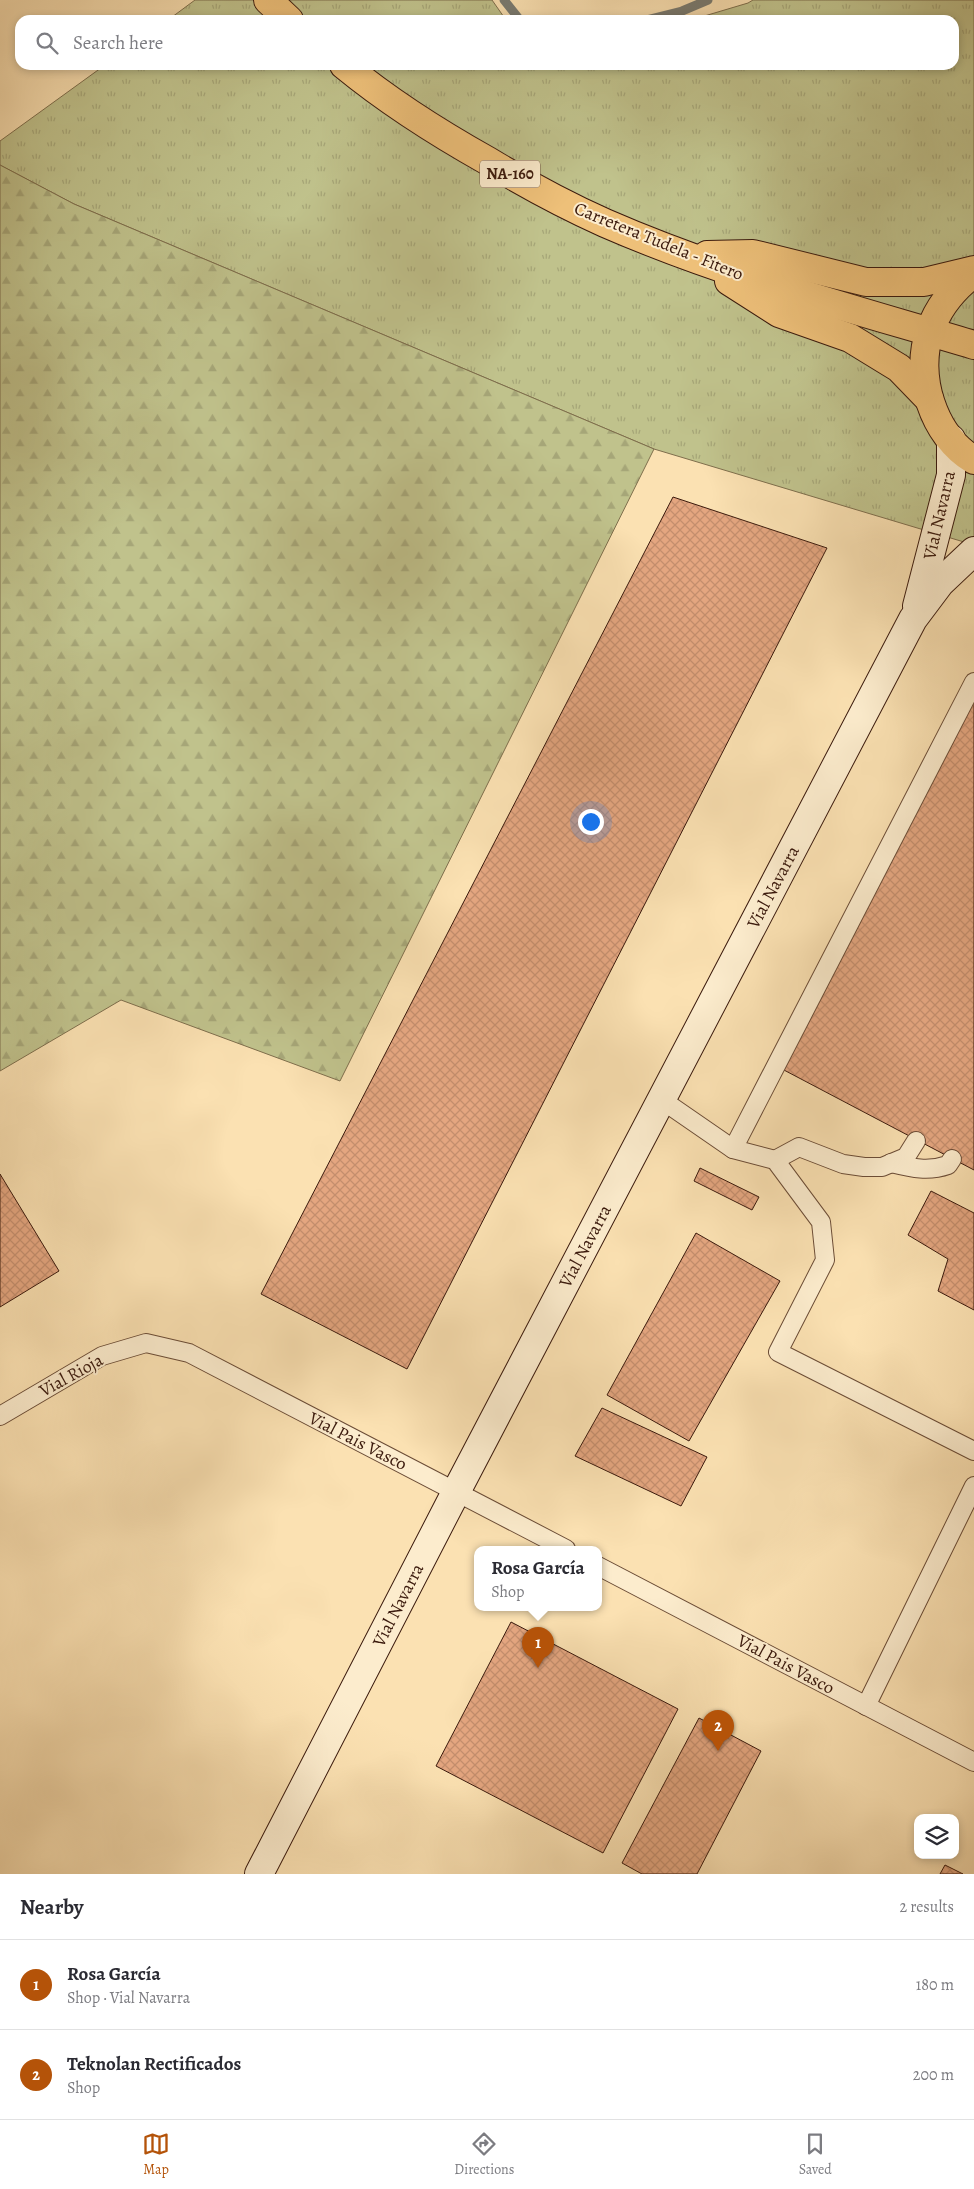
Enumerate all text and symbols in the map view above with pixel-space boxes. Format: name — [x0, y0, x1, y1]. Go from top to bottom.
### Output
search box — [15, 15, 959, 70]
icon: search — [33, 29, 61, 57]
text: Search here — [73, 30, 163, 56]
road number: NA-160 — [480, 160, 540, 188]
street label: Carretera Tudela - Fitero — [571, 196, 747, 286]
street label: Vial Navarra — [917, 468, 961, 563]
your location — [578, 809, 604, 835]
street label: Vial Navarra — [741, 841, 805, 933]
street label: Vial Navarra — [553, 1200, 617, 1292]
street label: Vial Rioja — [34, 1347, 108, 1403]
street label: Vial Pais Vasco — [304, 1406, 411, 1476]
popup — [474, 1546, 602, 1611]
text: Rosa García — [491, 1555, 585, 1581]
street label: Vial Navarra — [366, 1559, 429, 1652]
text: Shop — [491, 1581, 524, 1603]
pin: 1 — [522, 1627, 554, 1668]
street label: Vial Pais Vasco — [732, 1628, 839, 1700]
pin: 2 — [702, 1710, 734, 1751]
map controls — [914, 1814, 959, 1859]
button: layers — [914, 1814, 959, 1859]
text: Nearby — [20, 1893, 83, 1921]
text: 2 results — [899, 1896, 954, 1918]
text: Rosa García — [67, 1961, 161, 1987]
text: 1 — [33, 1974, 39, 1996]
text: 180 m — [916, 1974, 954, 1996]
text: Shop · Vial Navarra — [67, 1987, 190, 2009]
text: Teknolan Rectificados — [67, 2051, 241, 2077]
text: 2 — [32, 2064, 40, 2086]
text: 200 m — [913, 2064, 954, 2086]
text: Shop — [67, 2077, 100, 2099]
tab: Map — [142, 2130, 170, 2179]
tab: Directions — [454, 2130, 514, 2179]
tab: Saved — [799, 2130, 832, 2179]

